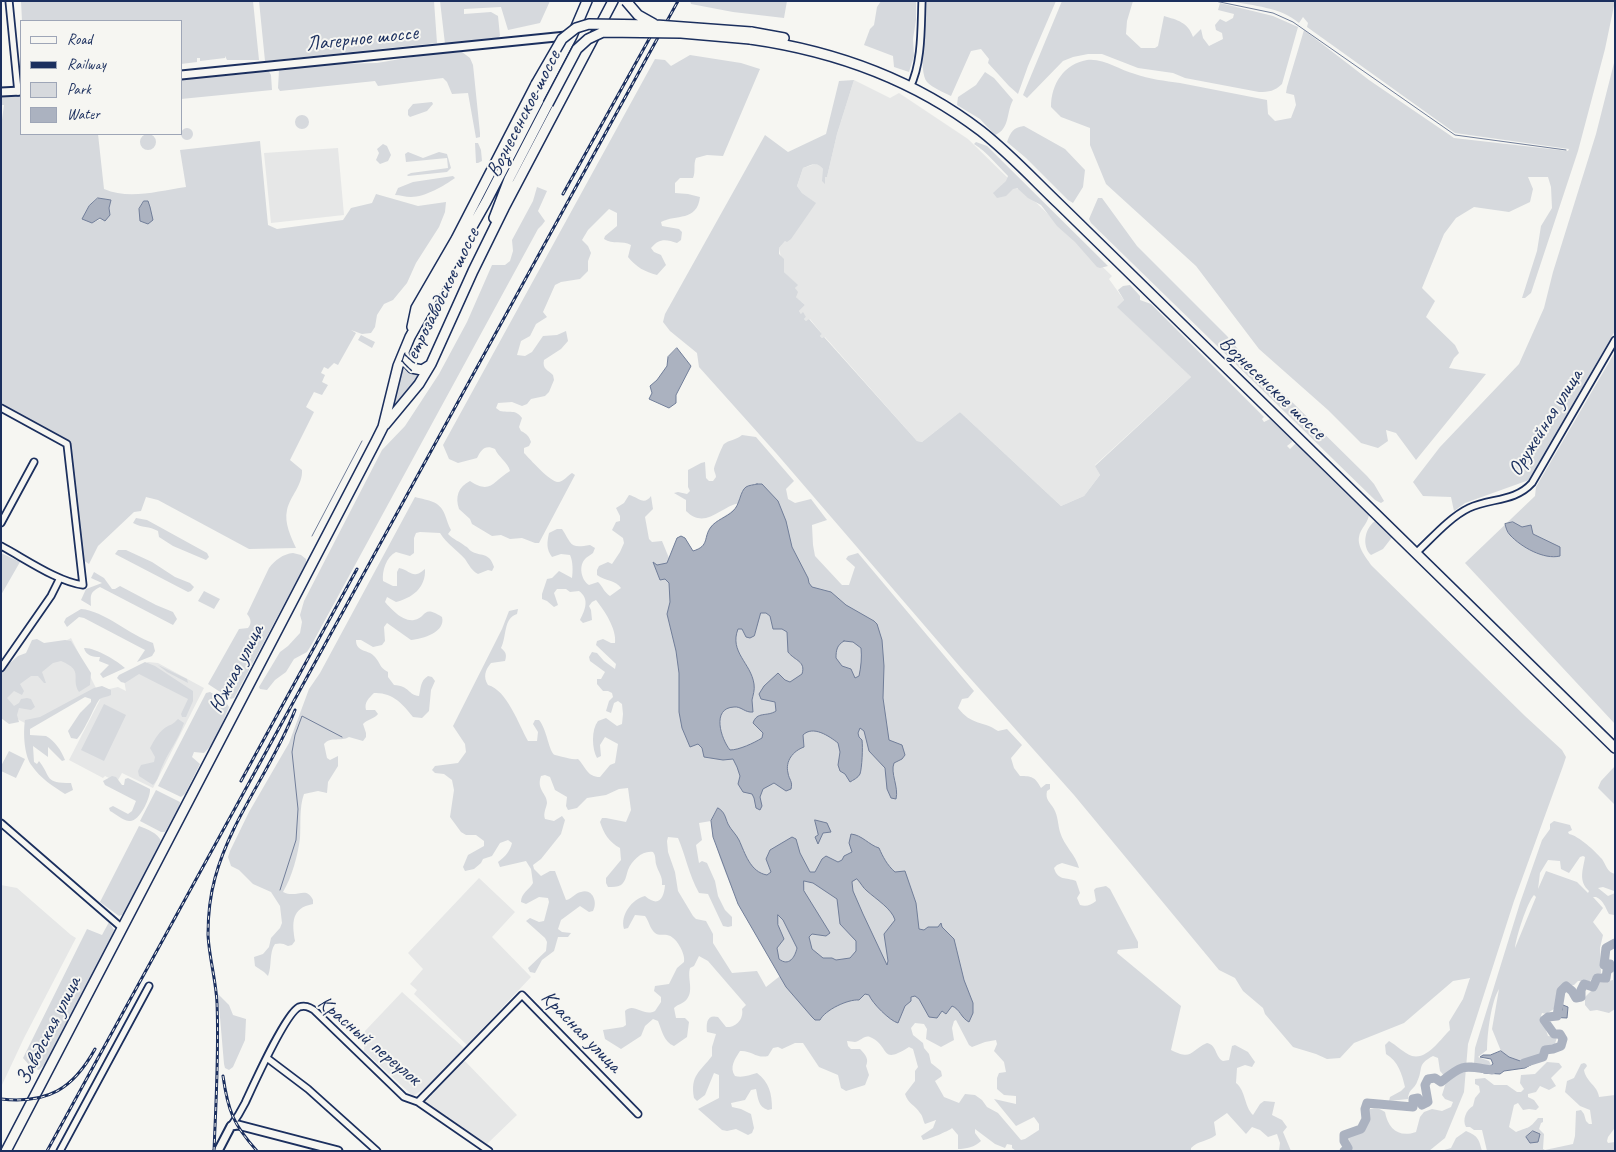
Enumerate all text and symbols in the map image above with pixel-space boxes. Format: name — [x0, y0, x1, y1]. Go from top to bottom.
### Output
legend — [20, 20, 182, 135]
street label: Лагерное шоссе — [305, 21, 419, 57]
text: Road — [67, 30, 92, 49]
street label: Вознесенское шоссе — [481, 46, 567, 182]
text: Railway — [67, 55, 106, 74]
text: Park — [67, 80, 91, 99]
text: Water — [67, 105, 100, 124]
street label: Петрозаводское шоссе — [394, 224, 486, 376]
street label: Вознесенское шоссе — [1213, 331, 1331, 445]
street label: Оружейная улица — [1503, 365, 1589, 481]
street label: Южная улица — [204, 621, 270, 717]
street label: Заводская улица — [11, 973, 87, 1089]
street label: Красная улица — [536, 986, 626, 1078]
street label: Красный переулок — [312, 991, 426, 1091]

